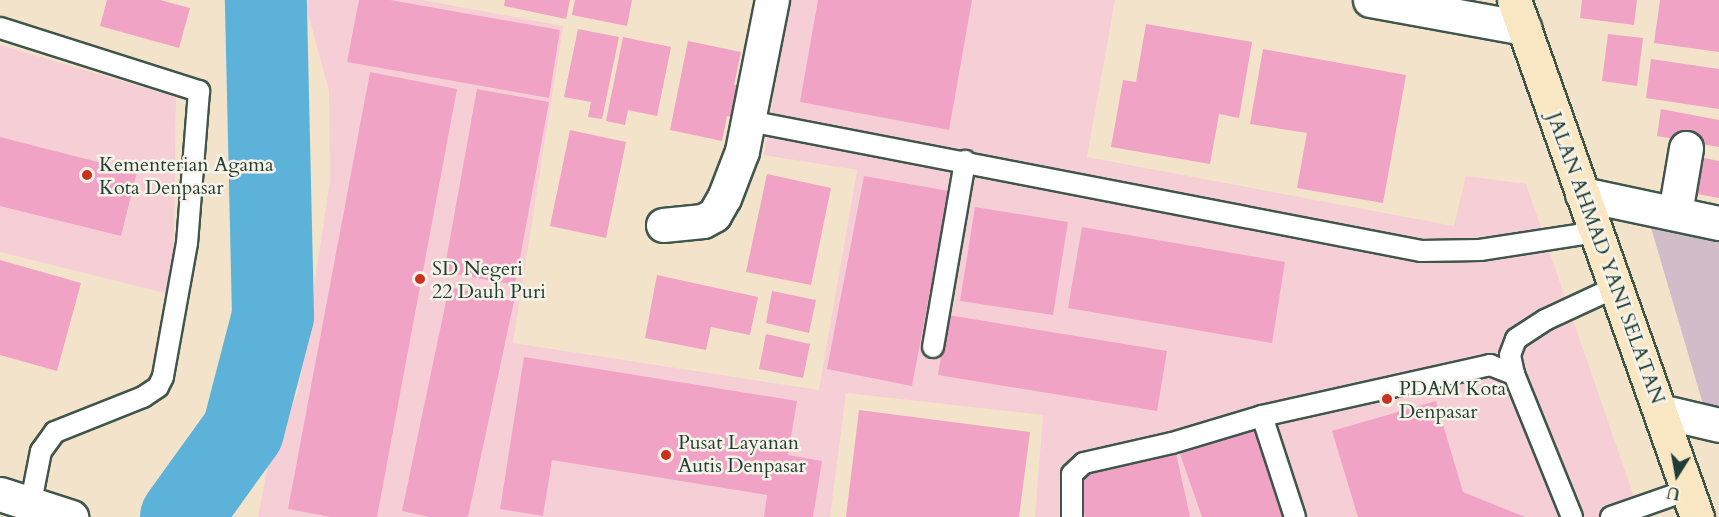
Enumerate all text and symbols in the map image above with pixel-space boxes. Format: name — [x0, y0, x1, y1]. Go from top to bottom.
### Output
street label: JALAN AHMAD YANI SELATAN — [1542, 109, 1670, 407]
place label: Kementerian Agama Kota Denpasar — [99, 152, 274, 199]
marker: Kementerian Agama Kota Denpasar — [80, 168, 94, 182]
place label: SD Negeri 22 Dauh Puri — [432, 256, 546, 303]
marker: SD Negeri 22 Dauh Puri — [413, 272, 427, 286]
place label: PDAM Kota Denpasar — [1399, 376, 1506, 423]
marker: PDAM Kota Denpasar — [1380, 392, 1394, 406]
place label: Pusat Layanan Autis Denpasar — [678, 431, 806, 478]
north arrow — [1647, 445, 1707, 505]
marker: Pusat Layanan Autis Denpasar — [659, 448, 673, 462]
text: U — [1665, 481, 1682, 505]

